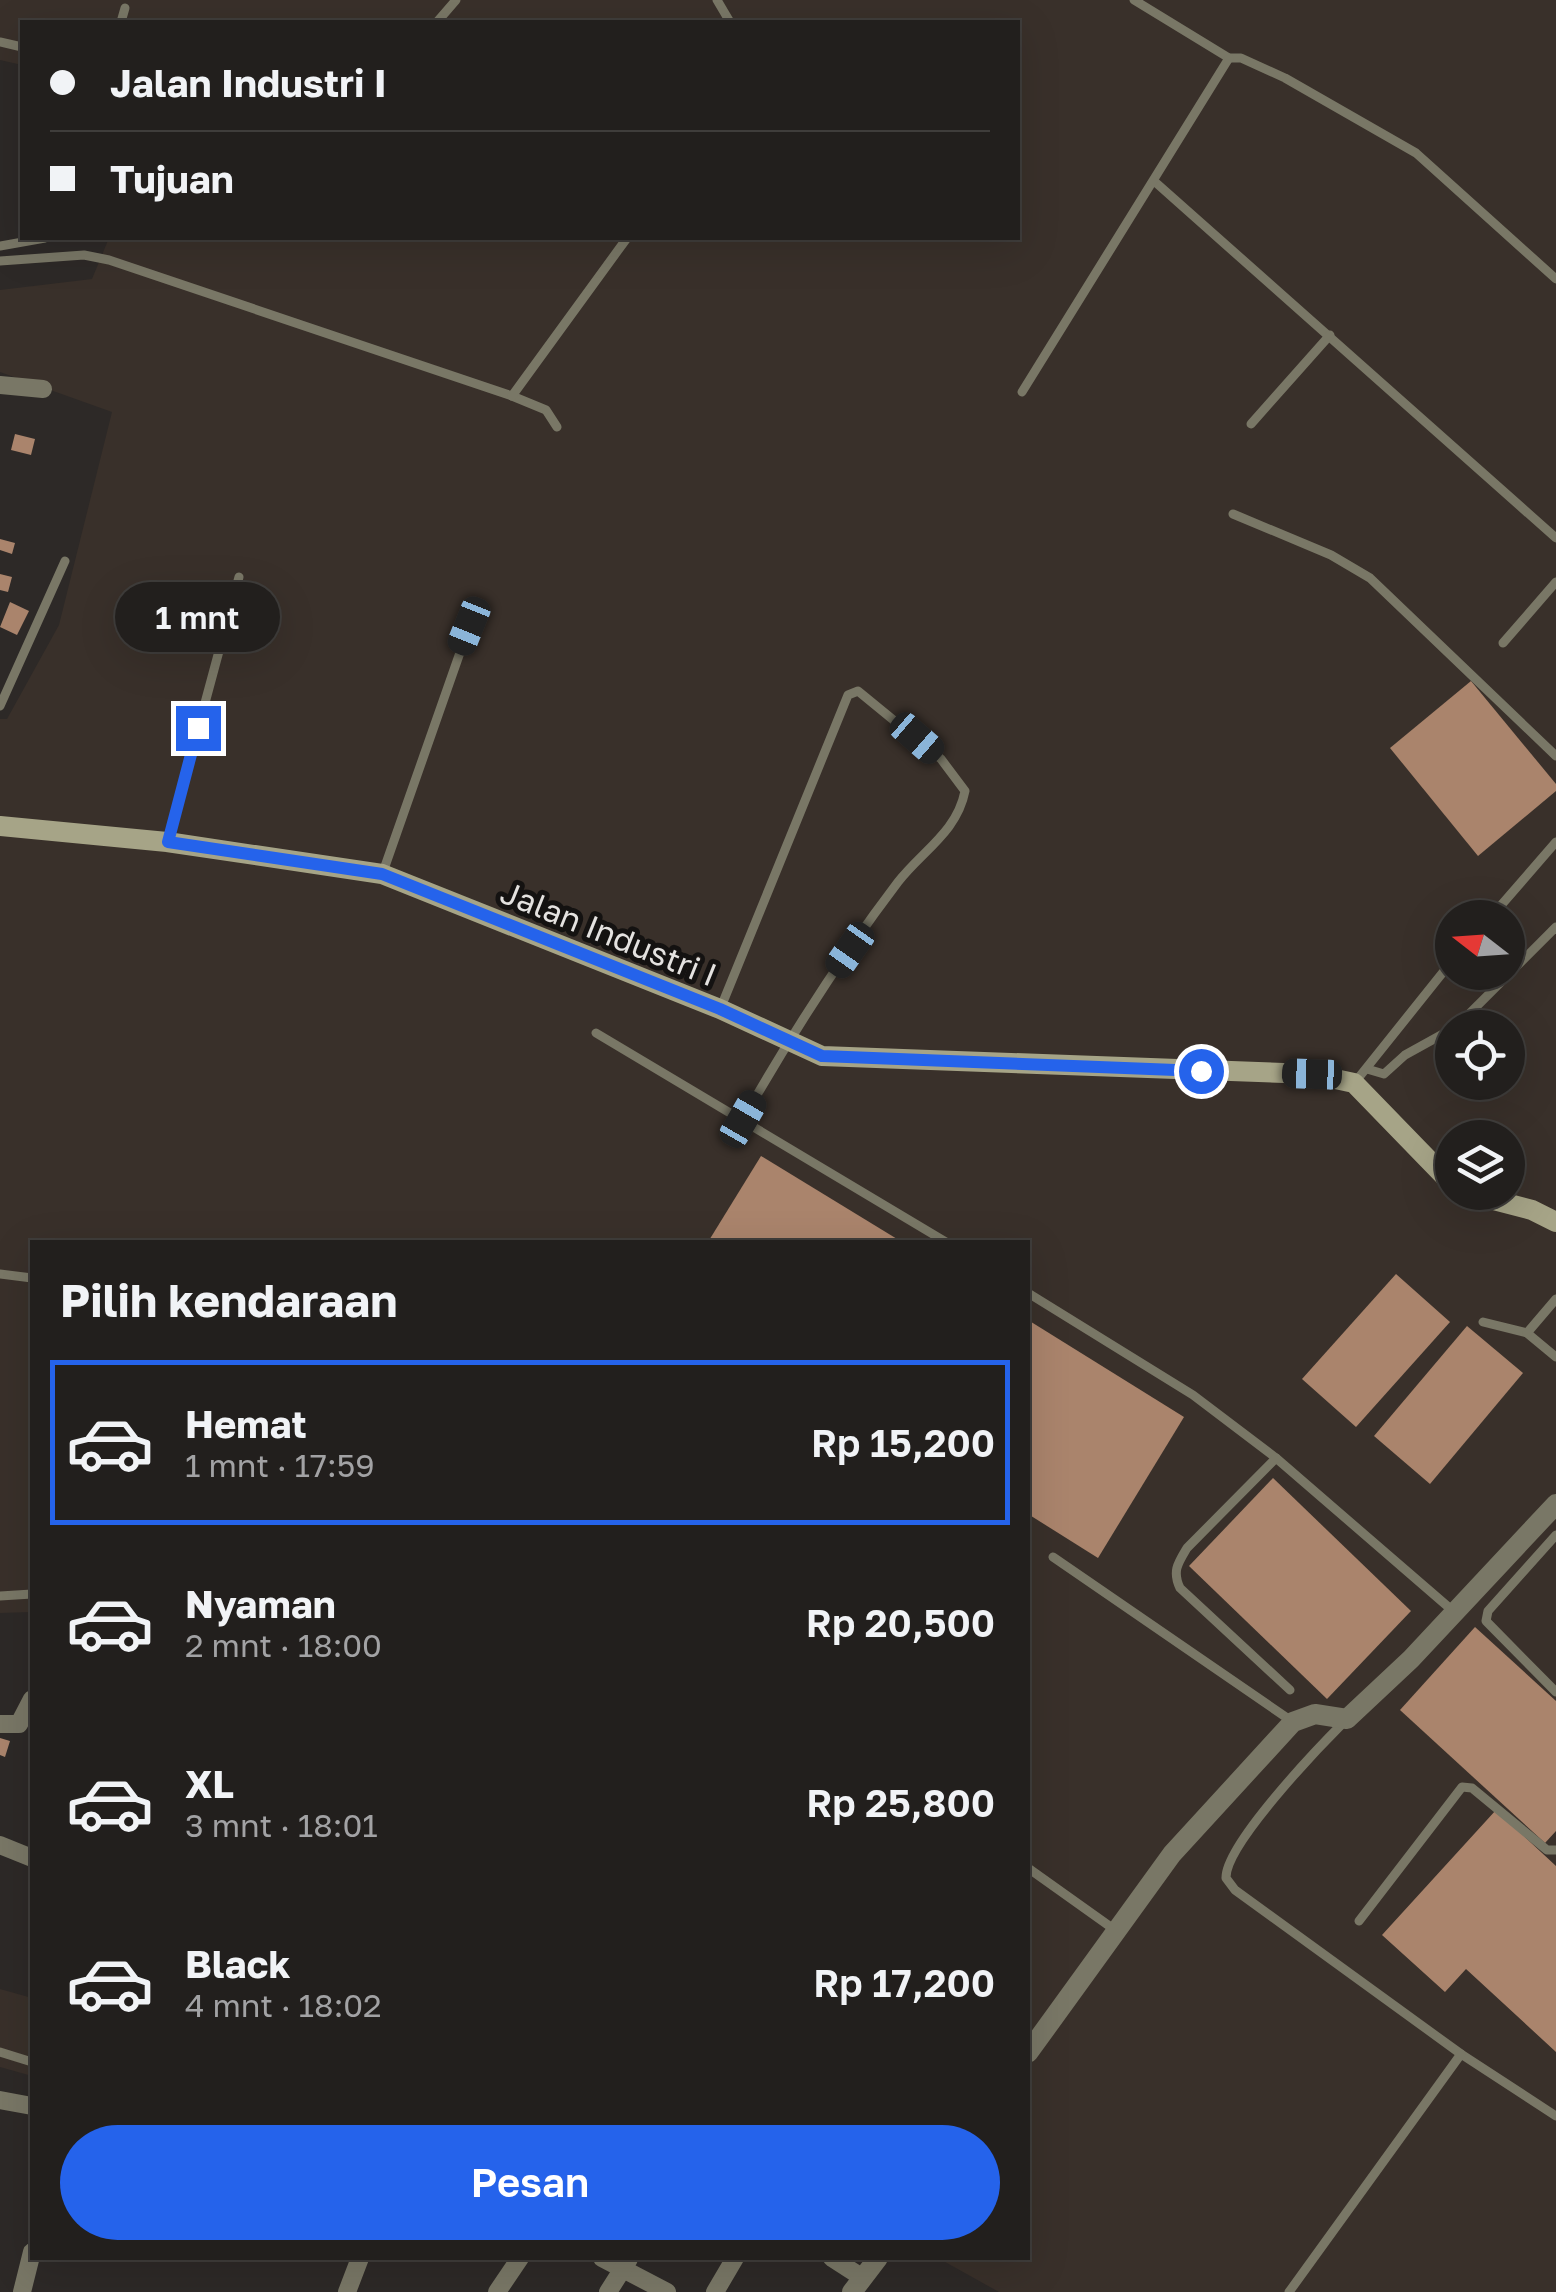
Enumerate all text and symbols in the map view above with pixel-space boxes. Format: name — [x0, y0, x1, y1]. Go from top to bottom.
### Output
text: Jalan Industri I — [110, 60, 387, 105]
text: Tujuan — [110, 156, 234, 201]
callout: 1 mnt — [116, 583, 280, 653]
car — [444, 593, 494, 659]
text: 1 mnt — [155, 598, 240, 636]
route end — [176, 706, 221, 751]
car — [885, 707, 949, 769]
street label: Jalan Industri I — [495, 872, 723, 994]
north arrow — [1435, 900, 1525, 990]
map controls — [1435, 900, 1525, 1210]
car — [821, 917, 879, 983]
button: locate — [1435, 1010, 1525, 1100]
route start — [1179, 1049, 1224, 1094]
car — [1281, 1058, 1343, 1090]
car — [715, 1086, 771, 1152]
button: layers — [1435, 1120, 1525, 1210]
text: Pilih kendaraan — [60, 1273, 397, 1327]
icon: car — [65, 1398, 155, 1488]
text: Hemat — [185, 1401, 307, 1446]
text: Rp 15,200 — [811, 1420, 995, 1465]
text: 1 mnt · 17:59 — [185, 1446, 375, 1484]
icon: car — [65, 1578, 155, 1668]
text: Nyaman — [185, 1581, 336, 1626]
text: Rp 20,500 — [806, 1600, 995, 1645]
text: 2 mnt · 18:00 — [185, 1626, 382, 1664]
icon: car — [65, 1758, 155, 1848]
text: XL — [185, 1761, 234, 1806]
text: Rp 25,800 — [806, 1780, 995, 1825]
text: 3 mnt · 18:01 — [185, 1806, 378, 1844]
icon: car — [65, 1938, 155, 2028]
text: Black — [185, 1941, 290, 1986]
text: Rp 17,200 — [813, 1960, 995, 2005]
text: 4 mnt · 18:02 — [185, 1986, 382, 2024]
button: Pesan — [60, 2125, 1000, 2240]

